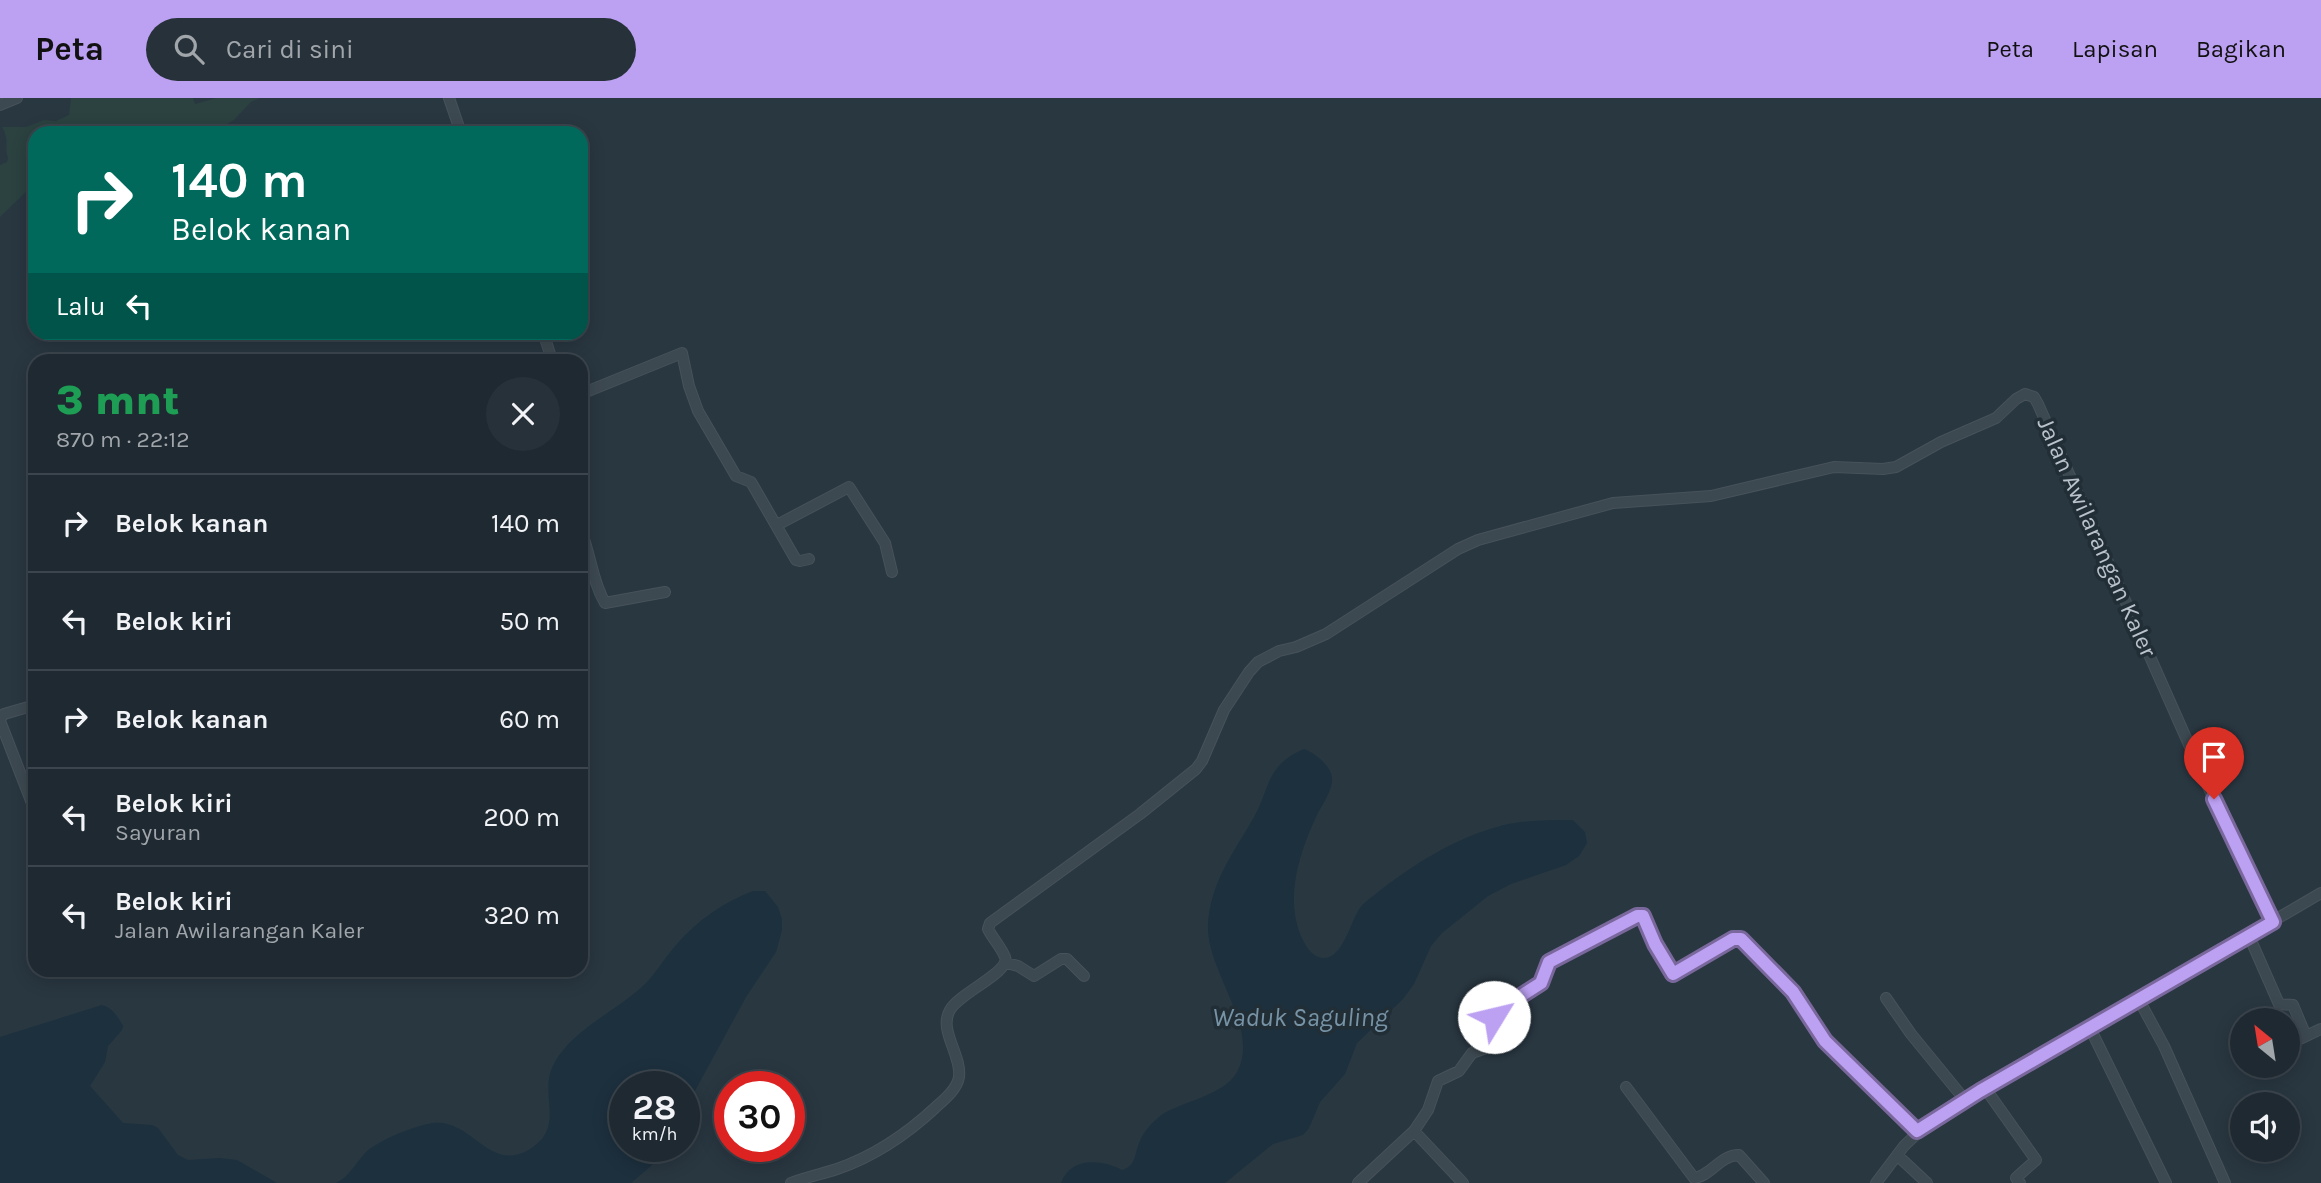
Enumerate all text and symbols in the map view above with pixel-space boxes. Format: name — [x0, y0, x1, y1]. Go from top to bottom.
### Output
search box — [146, 18, 636, 81]
text: Peta — [35, 30, 104, 68]
icon: search — [170, 30, 208, 68]
text: Cari di sini — [226, 34, 354, 65]
text: Peta — [1986, 35, 2034, 63]
text: Lapisan — [2072, 35, 2158, 63]
text: Bagikan — [2196, 35, 2286, 63]
text: 140 m — [171, 152, 308, 209]
icon: right — [56, 154, 147, 245]
text: Belok kanan — [171, 211, 351, 248]
icon: left — [120, 287, 158, 325]
text: Lalu — [56, 291, 106, 322]
text: 3 mnt — [56, 375, 180, 425]
button: close — [486, 377, 560, 451]
street label: Jalan Awilarangan Kaler — [2031, 413, 2163, 662]
text: 870 m · 22:12 — [56, 426, 189, 453]
icon: right — [56, 504, 94, 542]
text: Belok kanan — [115, 508, 268, 539]
text: 140 m — [491, 508, 560, 539]
icon: left — [56, 602, 94, 640]
text: Belok kiri — [115, 606, 233, 637]
text: 50 m — [499, 606, 560, 637]
icon: right — [56, 700, 94, 738]
text: Belok kanan — [115, 704, 268, 735]
text: 60 m — [499, 704, 560, 735]
pin — [2184, 727, 2244, 799]
icon: arrive — [2195, 738, 2233, 776]
text: Belok kiri — [115, 788, 233, 819]
icon: left — [56, 798, 94, 836]
text: 200 m — [484, 802, 560, 833]
text: Sayuran — [115, 819, 201, 846]
text: Belok kiri — [115, 886, 233, 917]
icon: left — [56, 896, 94, 934]
text: 320 m — [484, 900, 560, 931]
text: Jalan Awilarangan Kaler — [115, 917, 364, 944]
position arrow — [1457, 980, 1531, 1054]
water label: Waduk Saguling — [1212, 1002, 1390, 1033]
north arrow — [2230, 1008, 2300, 1078]
map controls — [2230, 1008, 2300, 1162]
speed limit sign: 30 — [714, 1071, 805, 1162]
text: 28 — [633, 1087, 676, 1128]
button: sound — [2230, 1092, 2300, 1162]
text: km/h — [632, 1123, 677, 1145]

